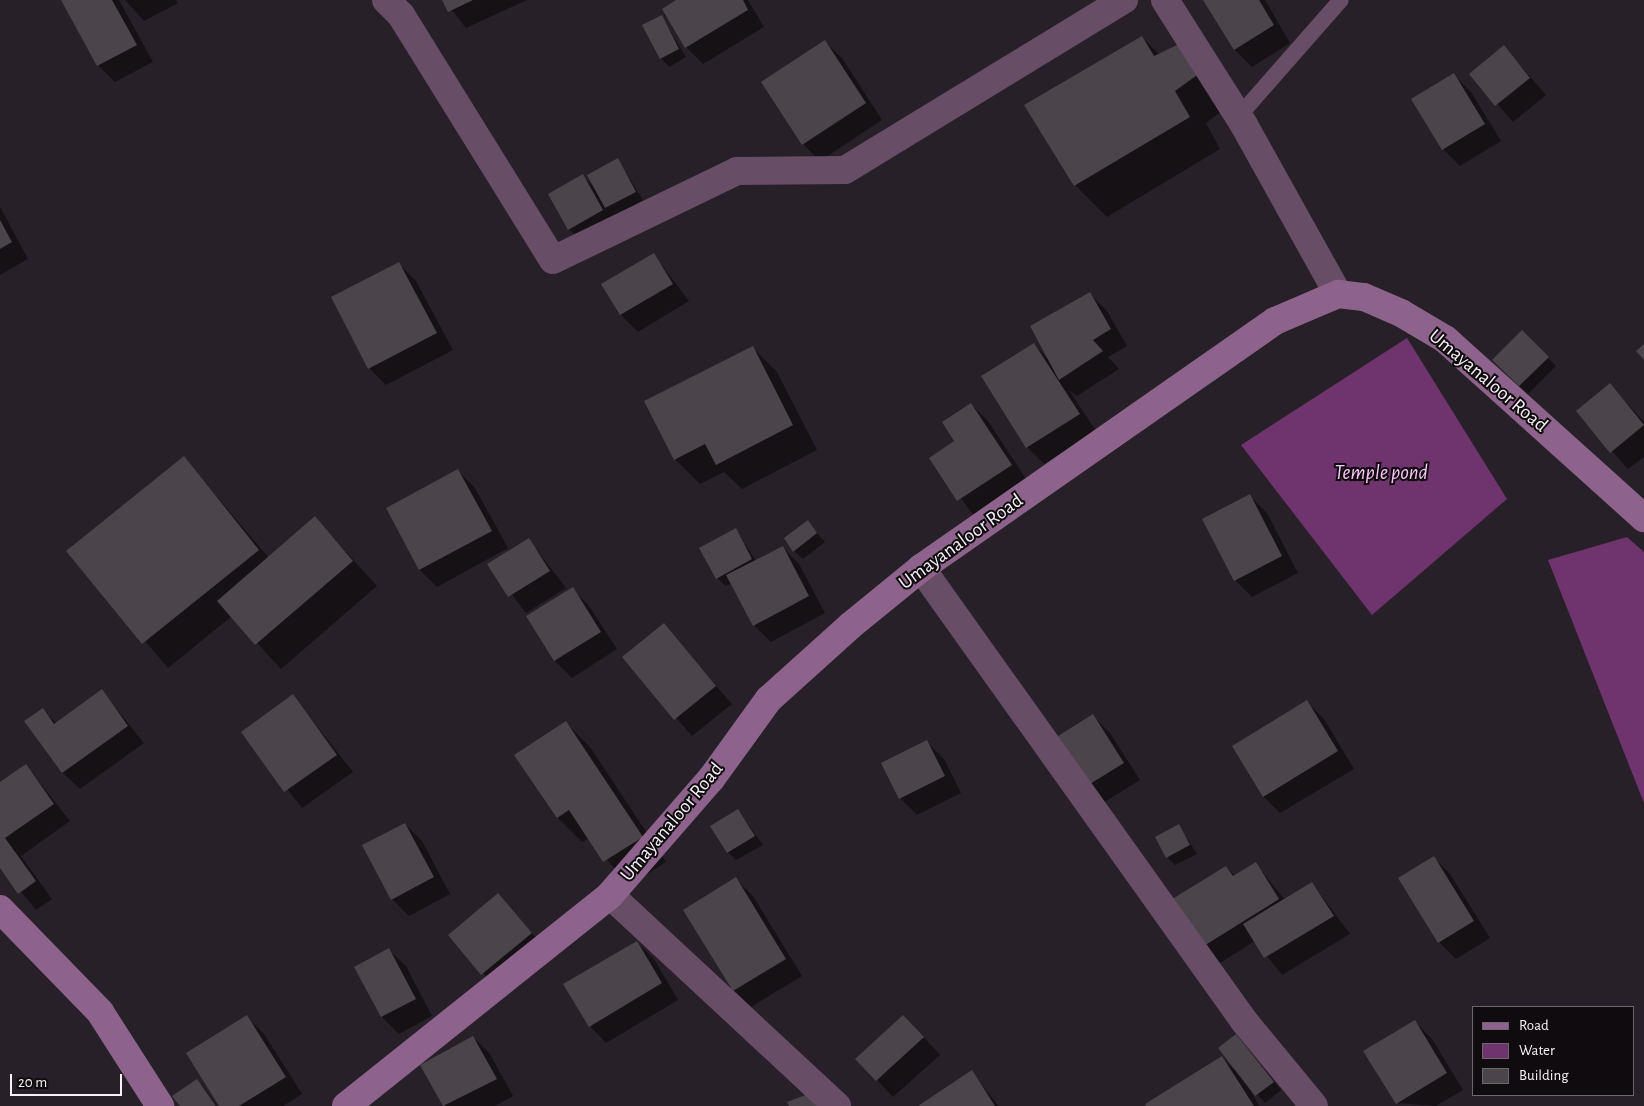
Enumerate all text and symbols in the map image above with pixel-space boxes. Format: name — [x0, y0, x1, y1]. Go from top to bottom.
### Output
street label: Umayanaloor Road — [1424, 324, 1552, 438]
water label: Temple pond — [1334, 460, 1428, 486]
street label: Umayanaloor Road — [894, 489, 1028, 595]
street label: Umayanaloor Road — [615, 758, 729, 886]
legend — [1472, 1006, 1634, 1096]
text: Road — [1519, 1018, 1549, 1033]
text: Water — [1519, 1043, 1555, 1058]
scale bar — [12, 1064, 125, 1096]
text: Building — [1519, 1068, 1569, 1083]
text: 20 m — [18, 1075, 47, 1090]

